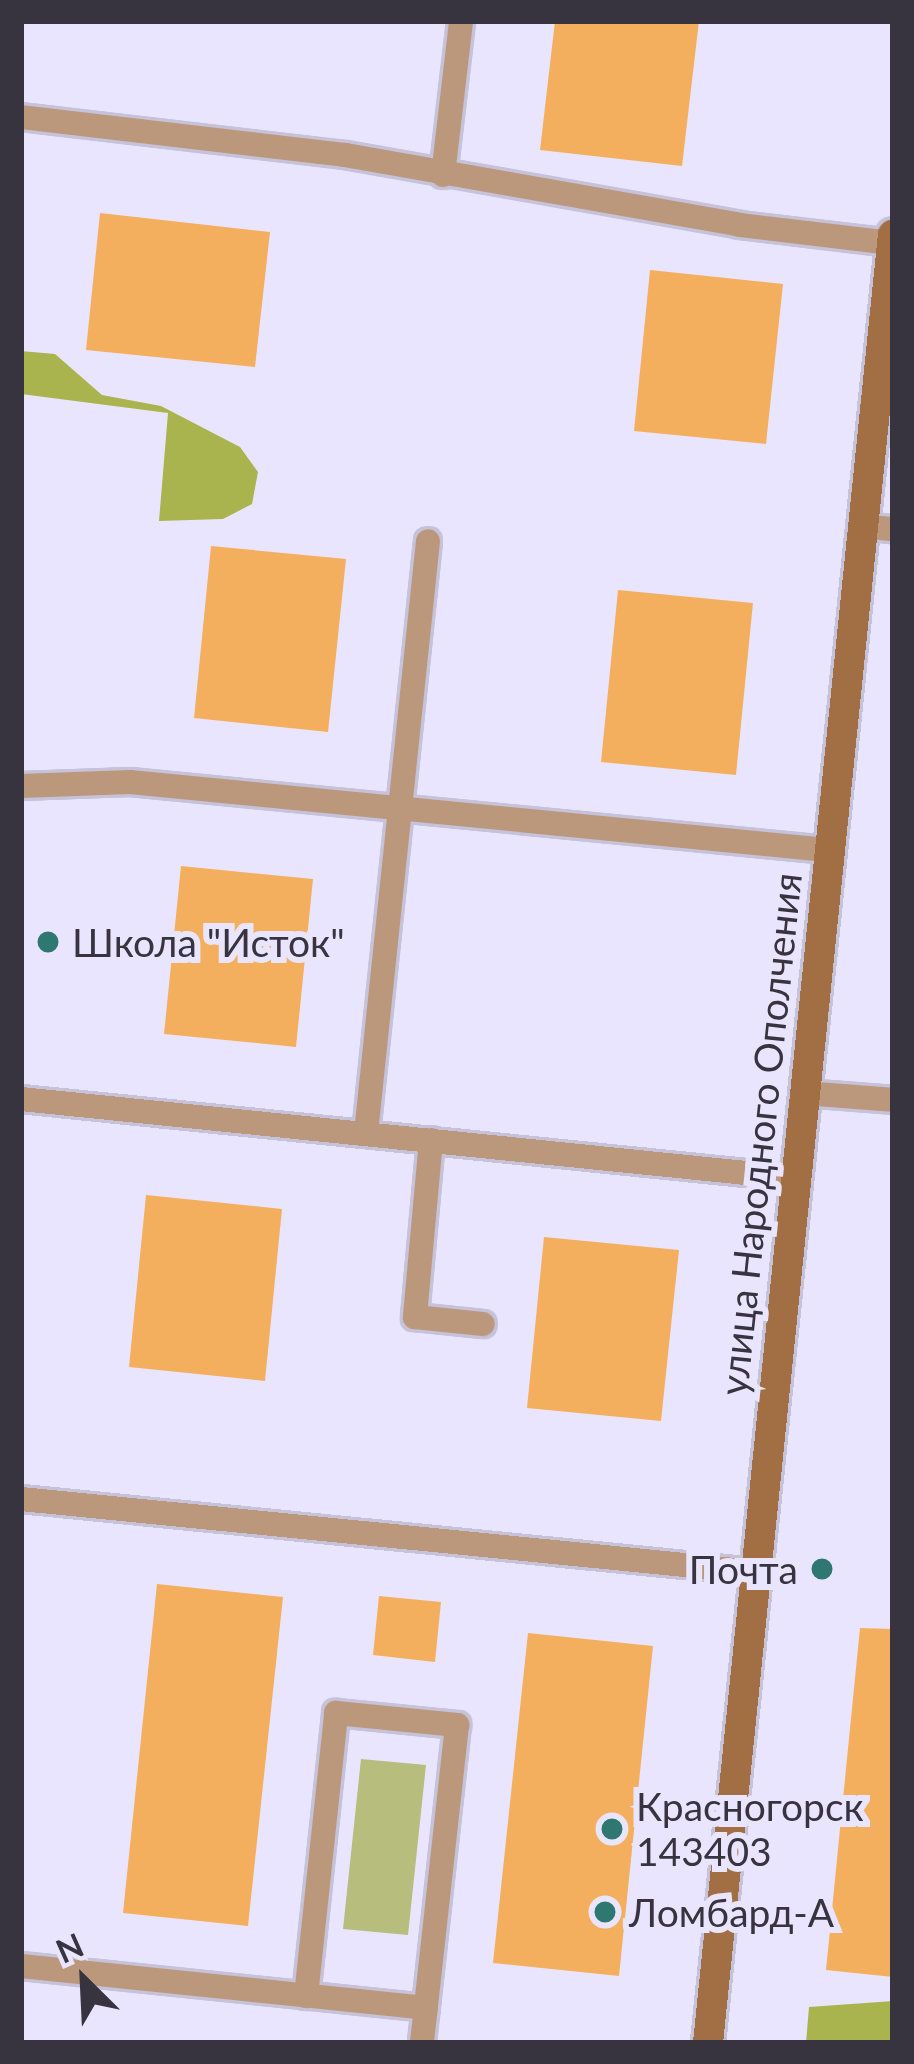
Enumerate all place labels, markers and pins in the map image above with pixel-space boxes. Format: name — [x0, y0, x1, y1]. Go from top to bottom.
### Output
place label: Школа "Исток" — [72, 919, 345, 965]
marker: Школа "Исток" — [35, 929, 61, 955]
place label: Почта — [689, 1546, 798, 1592]
marker: Почта — [809, 1556, 835, 1582]
place label: Красногорск 143403 — [636, 1784, 864, 1875]
marker: Красногорск 143403 — [599, 1816, 625, 1842]
place label: Ломбард-А — [629, 1889, 834, 1935]
marker: Ломбард-А — [592, 1899, 618, 1925]

